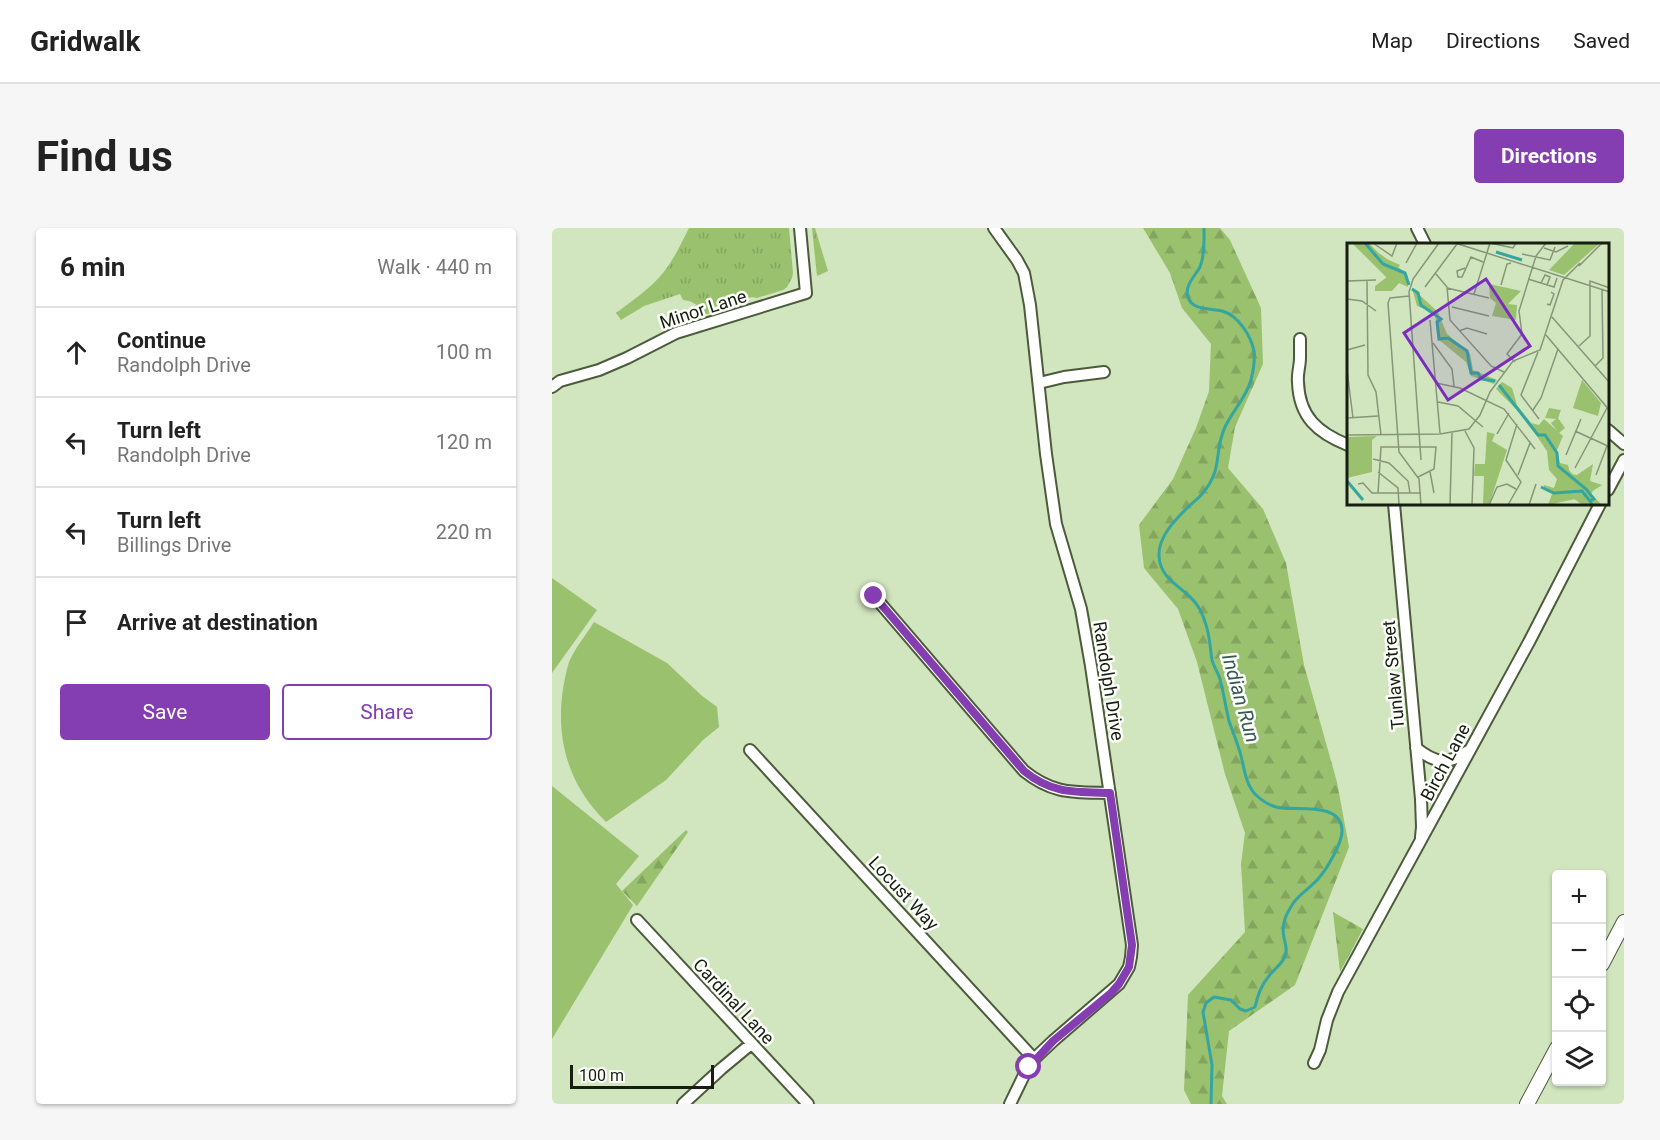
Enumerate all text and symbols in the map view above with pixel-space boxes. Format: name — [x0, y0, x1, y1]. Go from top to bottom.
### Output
text: Gridwalk — [30, 25, 140, 58]
text: Map — [1371, 29, 1413, 53]
text: Directions — [1446, 29, 1540, 53]
text: Saved — [1573, 29, 1630, 53]
button: Directions — [1474, 129, 1624, 183]
text: Find us — [36, 132, 173, 181]
inset map — [1347, 243, 1609, 506]
text: 6 min — [60, 252, 125, 282]
text: Walk · 440 m — [377, 255, 492, 279]
street label: Minor Lane — [657, 285, 749, 333]
text: Continue — [117, 328, 206, 353]
icon: ahead — [60, 336, 93, 369]
text: 100 m — [436, 340, 492, 364]
text: Randolph Drive — [117, 353, 251, 377]
text: Turn left — [117, 418, 201, 443]
icon: left — [60, 426, 93, 459]
text: 120 m — [436, 430, 492, 454]
text: Randolph Drive — [117, 443, 251, 467]
text: Turn left — [117, 508, 201, 533]
icon: left — [60, 516, 93, 549]
text: 220 m — [436, 520, 492, 544]
text: Billings Drive — [117, 533, 231, 557]
route end — [860, 582, 886, 608]
icon: arrive — [60, 606, 93, 639]
text: Arrive at destination — [117, 610, 318, 635]
street label: Tunlaw Street — [1378, 619, 1408, 730]
street label: Randolph Drive — [1089, 620, 1129, 742]
water label: Indian Run — [1217, 651, 1265, 745]
button: Save — [60, 684, 270, 740]
button: Share — [282, 684, 492, 740]
street label: Birch Lane — [1416, 720, 1474, 804]
street label: Locust Way — [865, 852, 944, 934]
map controls — [1552, 870, 1606, 1086]
button: + — [1552, 870, 1606, 924]
button: − — [1552, 924, 1606, 978]
street label: Cardinal Lane — [689, 954, 779, 1048]
button: locate — [1552, 978, 1606, 1032]
button: layers — [1552, 1032, 1606, 1086]
route start — [1015, 1053, 1041, 1079]
scale bar — [570, 1062, 714, 1090]
text: 100 m — [579, 1066, 624, 1085]

